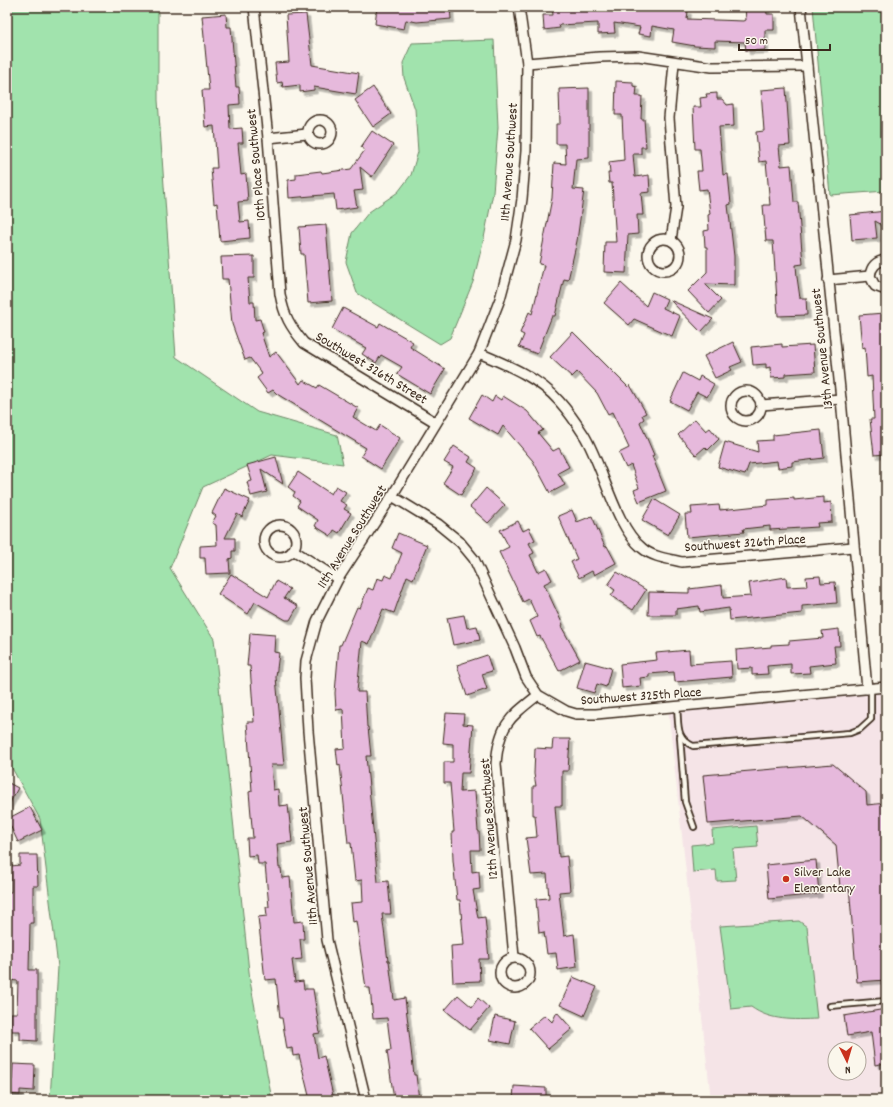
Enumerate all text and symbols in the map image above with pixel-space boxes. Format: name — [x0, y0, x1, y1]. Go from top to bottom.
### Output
scale bar — [739, 26, 830, 52]
text: 50 m — [745, 33, 768, 50]
street label: 11th Avenue Southwest — [496, 102, 524, 222]
street label: 10th Place Southwest — [242, 108, 272, 222]
street label: 13th Avenue Southwest — [807, 287, 839, 410]
street label: Southwest 326th Street — [311, 327, 431, 410]
street label: 11th Avenue Southwest — [313, 481, 393, 593]
street label: Southwest 326th Place — [684, 530, 806, 558]
street label: Southwest 325th Place — [580, 683, 702, 711]
street label: 12th Avenue Southwest — [476, 757, 504, 880]
street label: 11th Avenue Southwest — [294, 806, 324, 926]
place label: Silver Lake Elementary — [794, 863, 855, 899]
marker: Silver Lake Elementary — [781, 874, 791, 884]
north arrow — [827, 1041, 867, 1081]
text: N — [844, 1061, 851, 1077]

